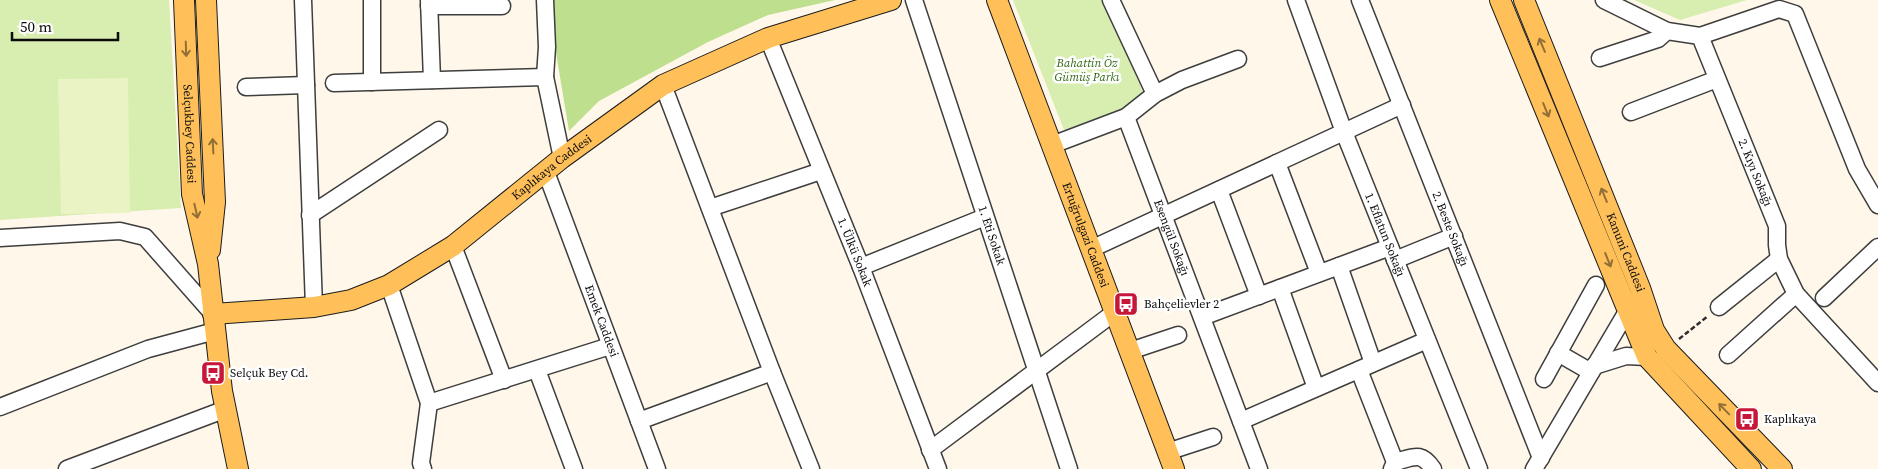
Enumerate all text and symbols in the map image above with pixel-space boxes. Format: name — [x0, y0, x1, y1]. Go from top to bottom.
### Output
scale bar — [12, 10, 119, 42]
text: 50 m — [20, 16, 52, 37]
one-way arrow — [1537, 37, 1546, 52]
one-way arrow — [182, 40, 191, 56]
park label: Bahattin Öz Gümüş Parkı — [1054, 55, 1120, 85]
street label: Selçukbey Caddesi — [179, 84, 200, 184]
one-way arrow — [1541, 102, 1551, 117]
street label: Kaplıkaya Caddesi — [508, 131, 595, 204]
street label: 2. Kıyı Sokağı — [1735, 137, 1776, 209]
one-way arrow — [208, 138, 217, 154]
street label: Ertuğrulgazi Caddesi — [1058, 180, 1113, 290]
one-way arrow — [1598, 188, 1608, 203]
street label: 2. Beste Sokağı — [1428, 189, 1473, 269]
street label: 1. Eflatun Sokağı — [1361, 190, 1409, 279]
street label: Esengül Sokağı — [1150, 197, 1193, 279]
one-way arrow — [192, 202, 201, 218]
street label: 1. Eti Sokak — [975, 204, 1009, 268]
street label: Kanuni Caddesi — [1602, 210, 1649, 294]
street label: 1. Ülkü Sokak — [834, 215, 876, 289]
one-way arrow — [1603, 252, 1613, 267]
street label: Emek Caddesi — [581, 283, 623, 360]
bus stop icon: Bahçelievler 2 — [1113, 291, 1139, 317]
place label: Bahçelievler 2 — [1144, 296, 1219, 312]
bus stop icon: Selçuk Bey Cd. — [200, 360, 226, 386]
place label: Selçuk Bey Cd. — [230, 365, 308, 381]
one-way arrow — [1718, 403, 1730, 415]
bus stop icon: Kaplıkaya — [1734, 406, 1760, 432]
place label: Kaplıkaya — [1764, 411, 1817, 427]

